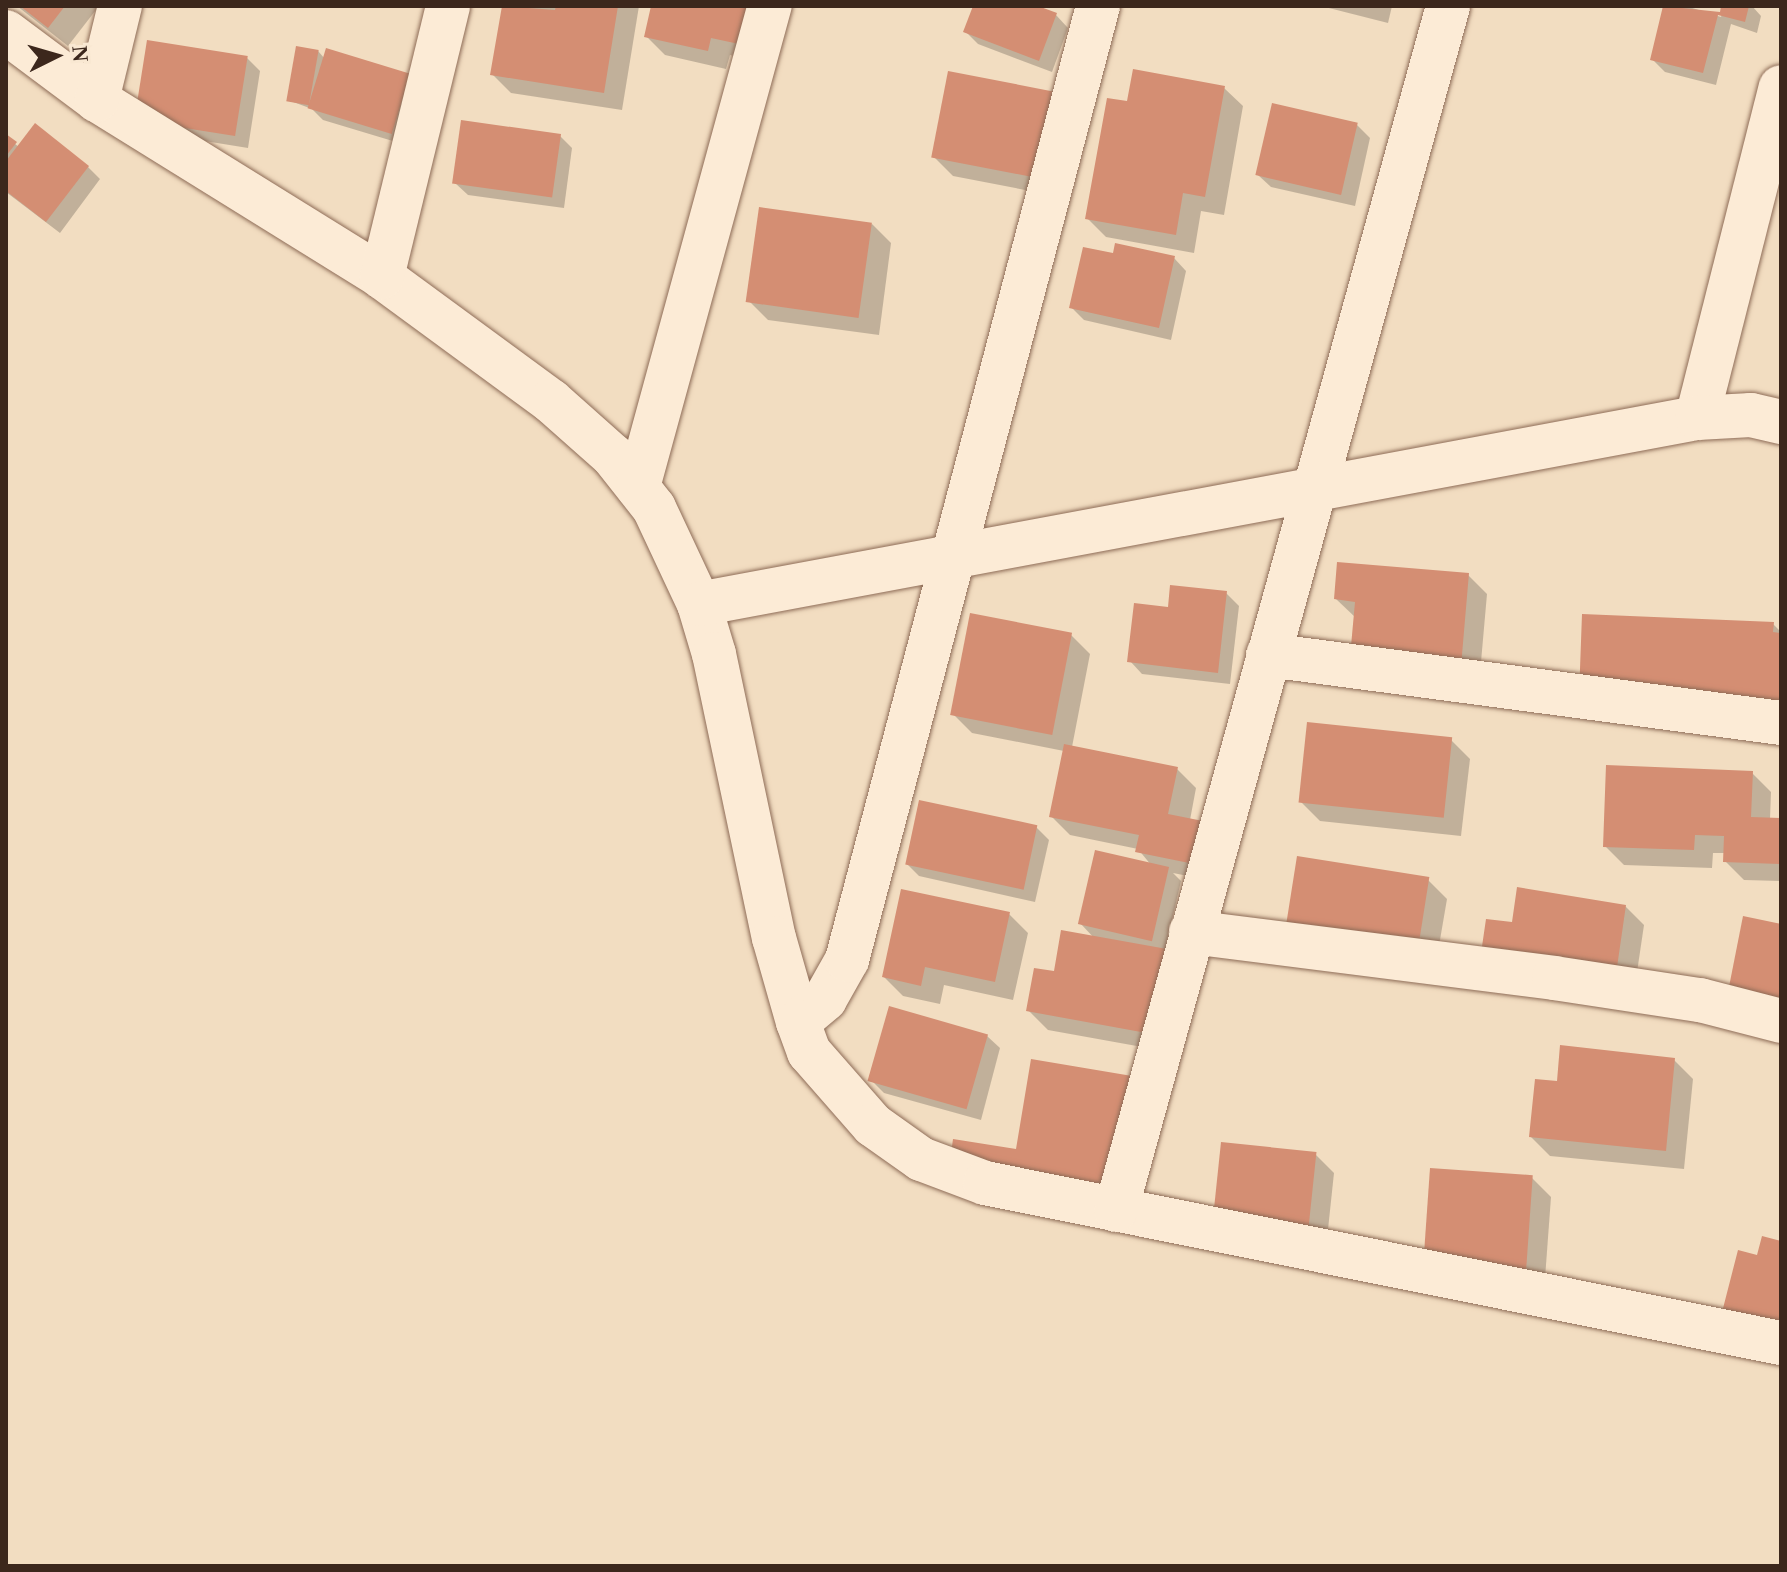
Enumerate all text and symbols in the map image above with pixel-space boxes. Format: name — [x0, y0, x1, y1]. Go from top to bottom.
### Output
north arrow — [16, 16, 96, 96]
text: N — [67, 45, 94, 63]

